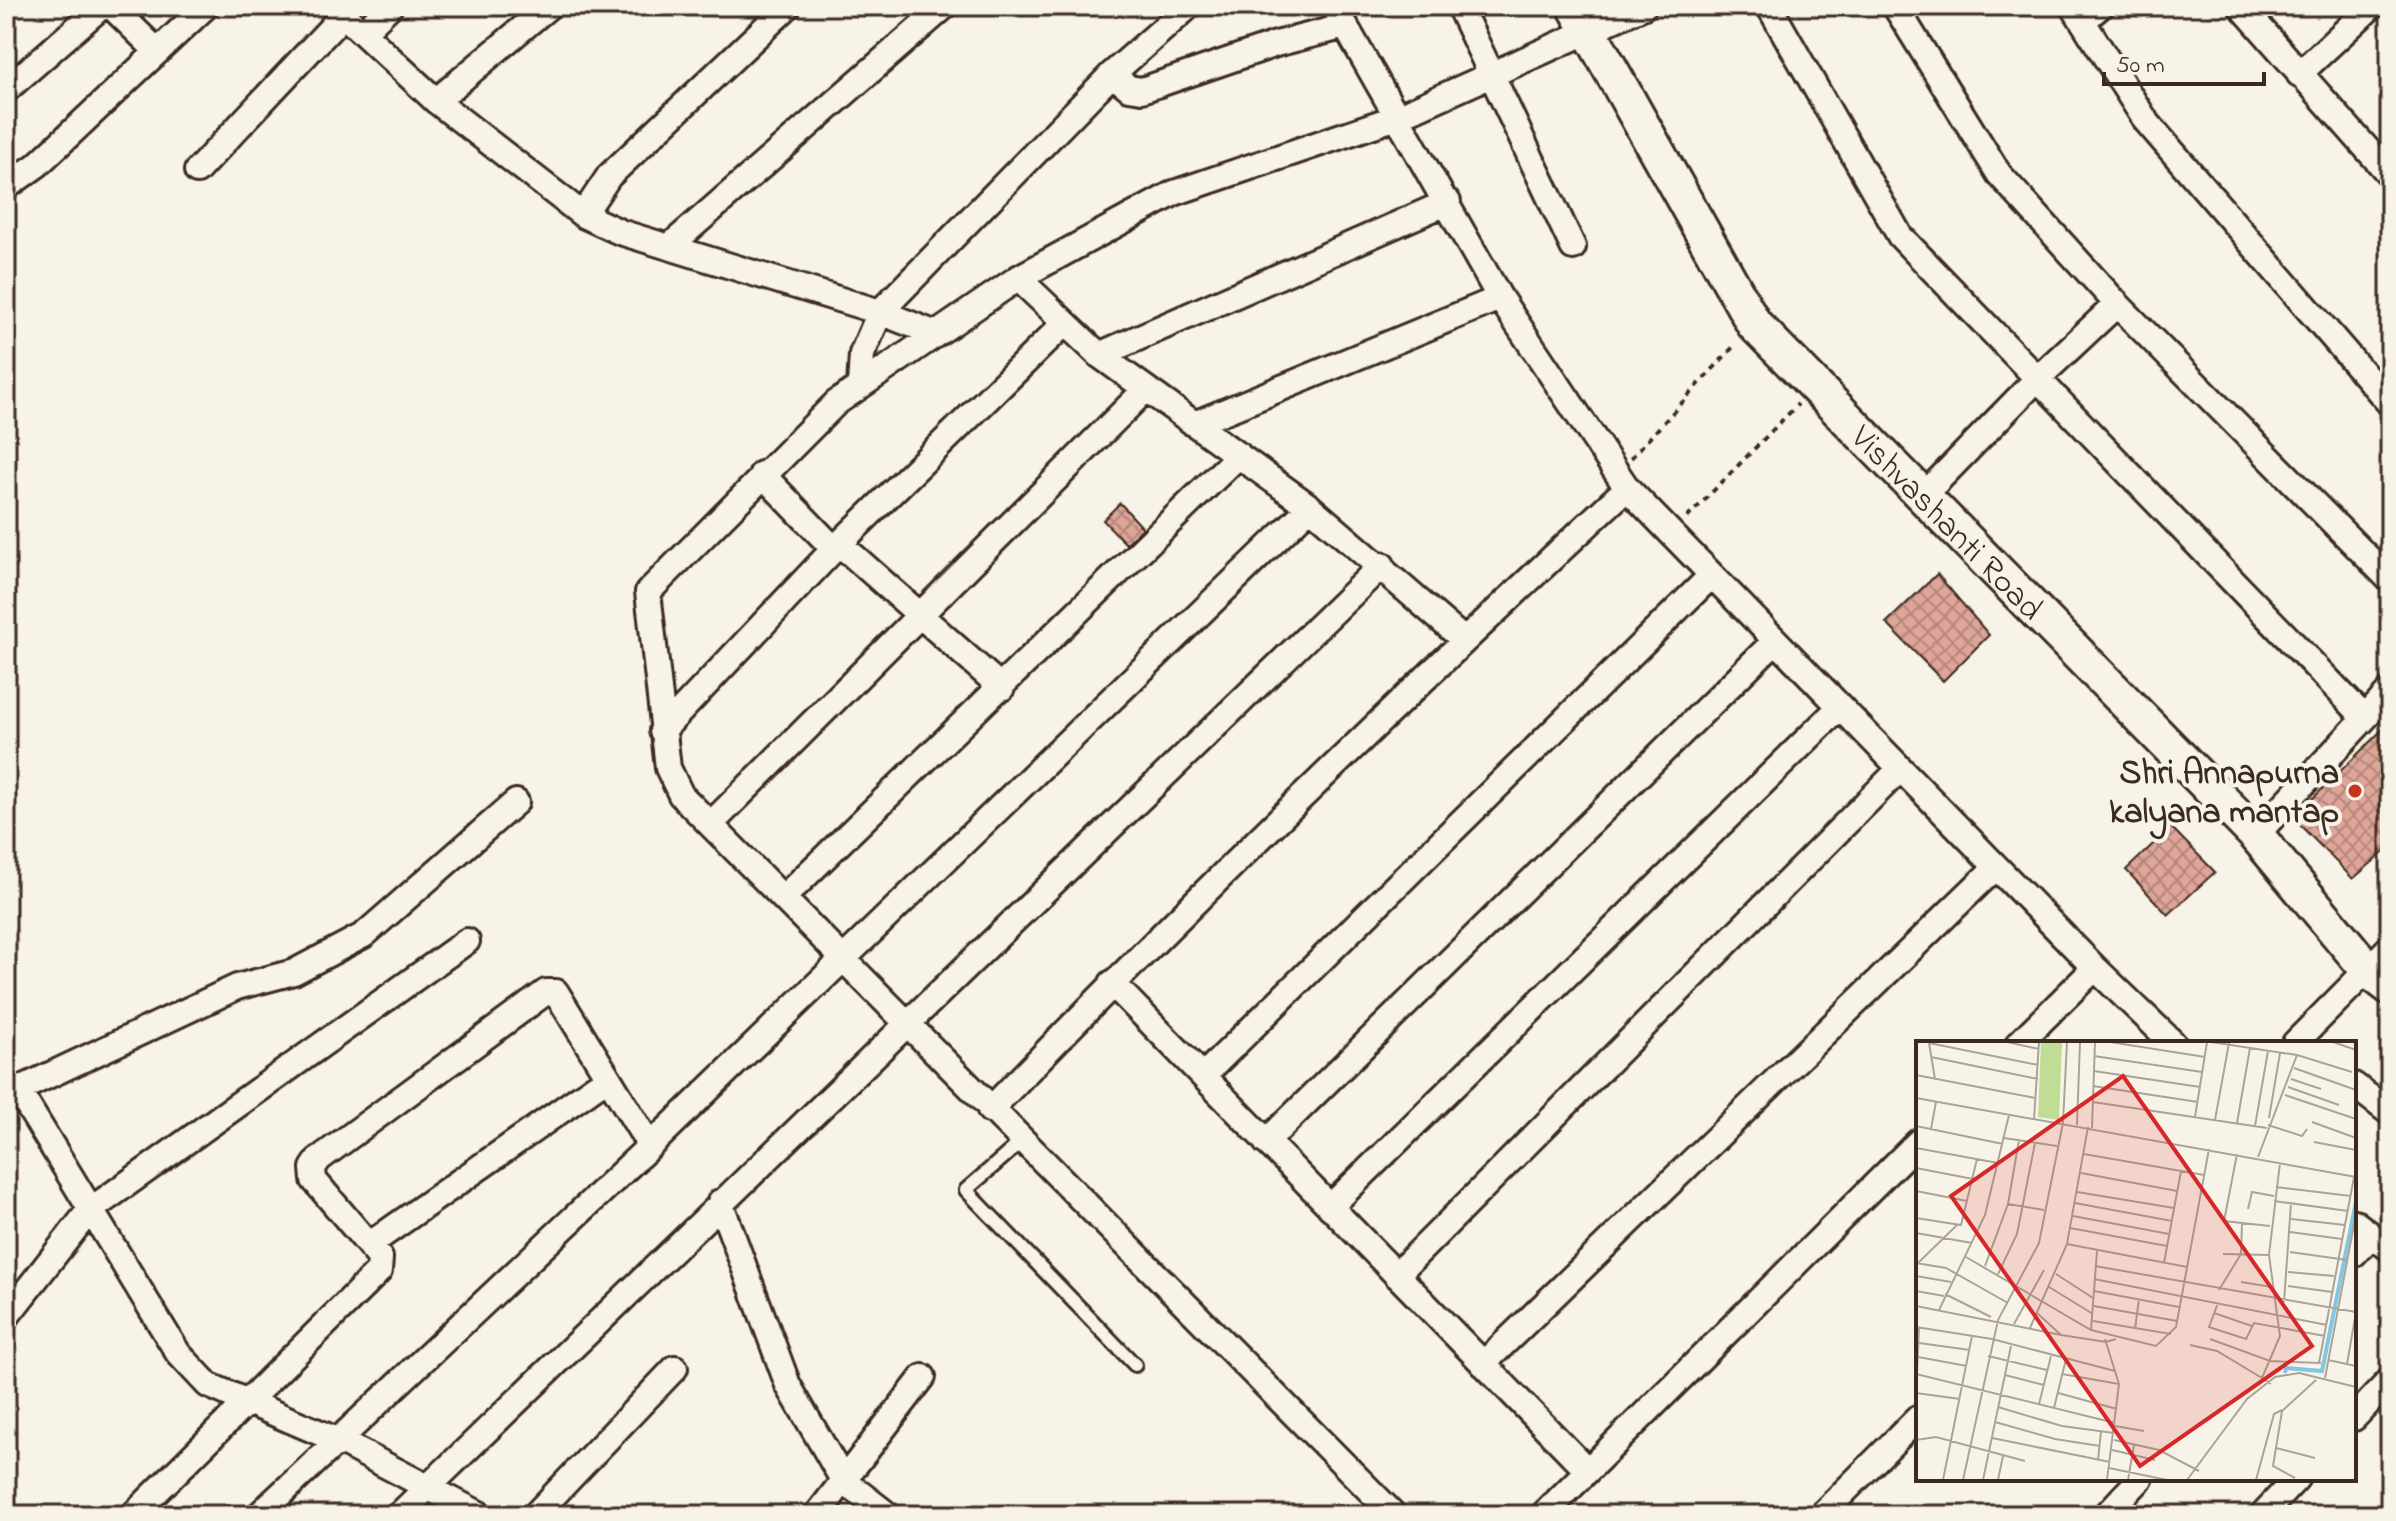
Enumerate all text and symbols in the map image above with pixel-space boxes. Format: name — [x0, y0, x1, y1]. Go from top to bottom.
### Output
scale bar — [2104, 36, 2264, 86]
text: 50 m — [2116, 49, 2165, 84]
street label: Vishvashanti Road — [1837, 414, 2053, 634]
place label: Shri Annapurna kalyana mantap — [2109, 750, 2339, 840]
marker: Shri Annapurna kalyana mantap — [2346, 782, 2364, 800]
inset map — [1916, 1041, 2356, 1481]

